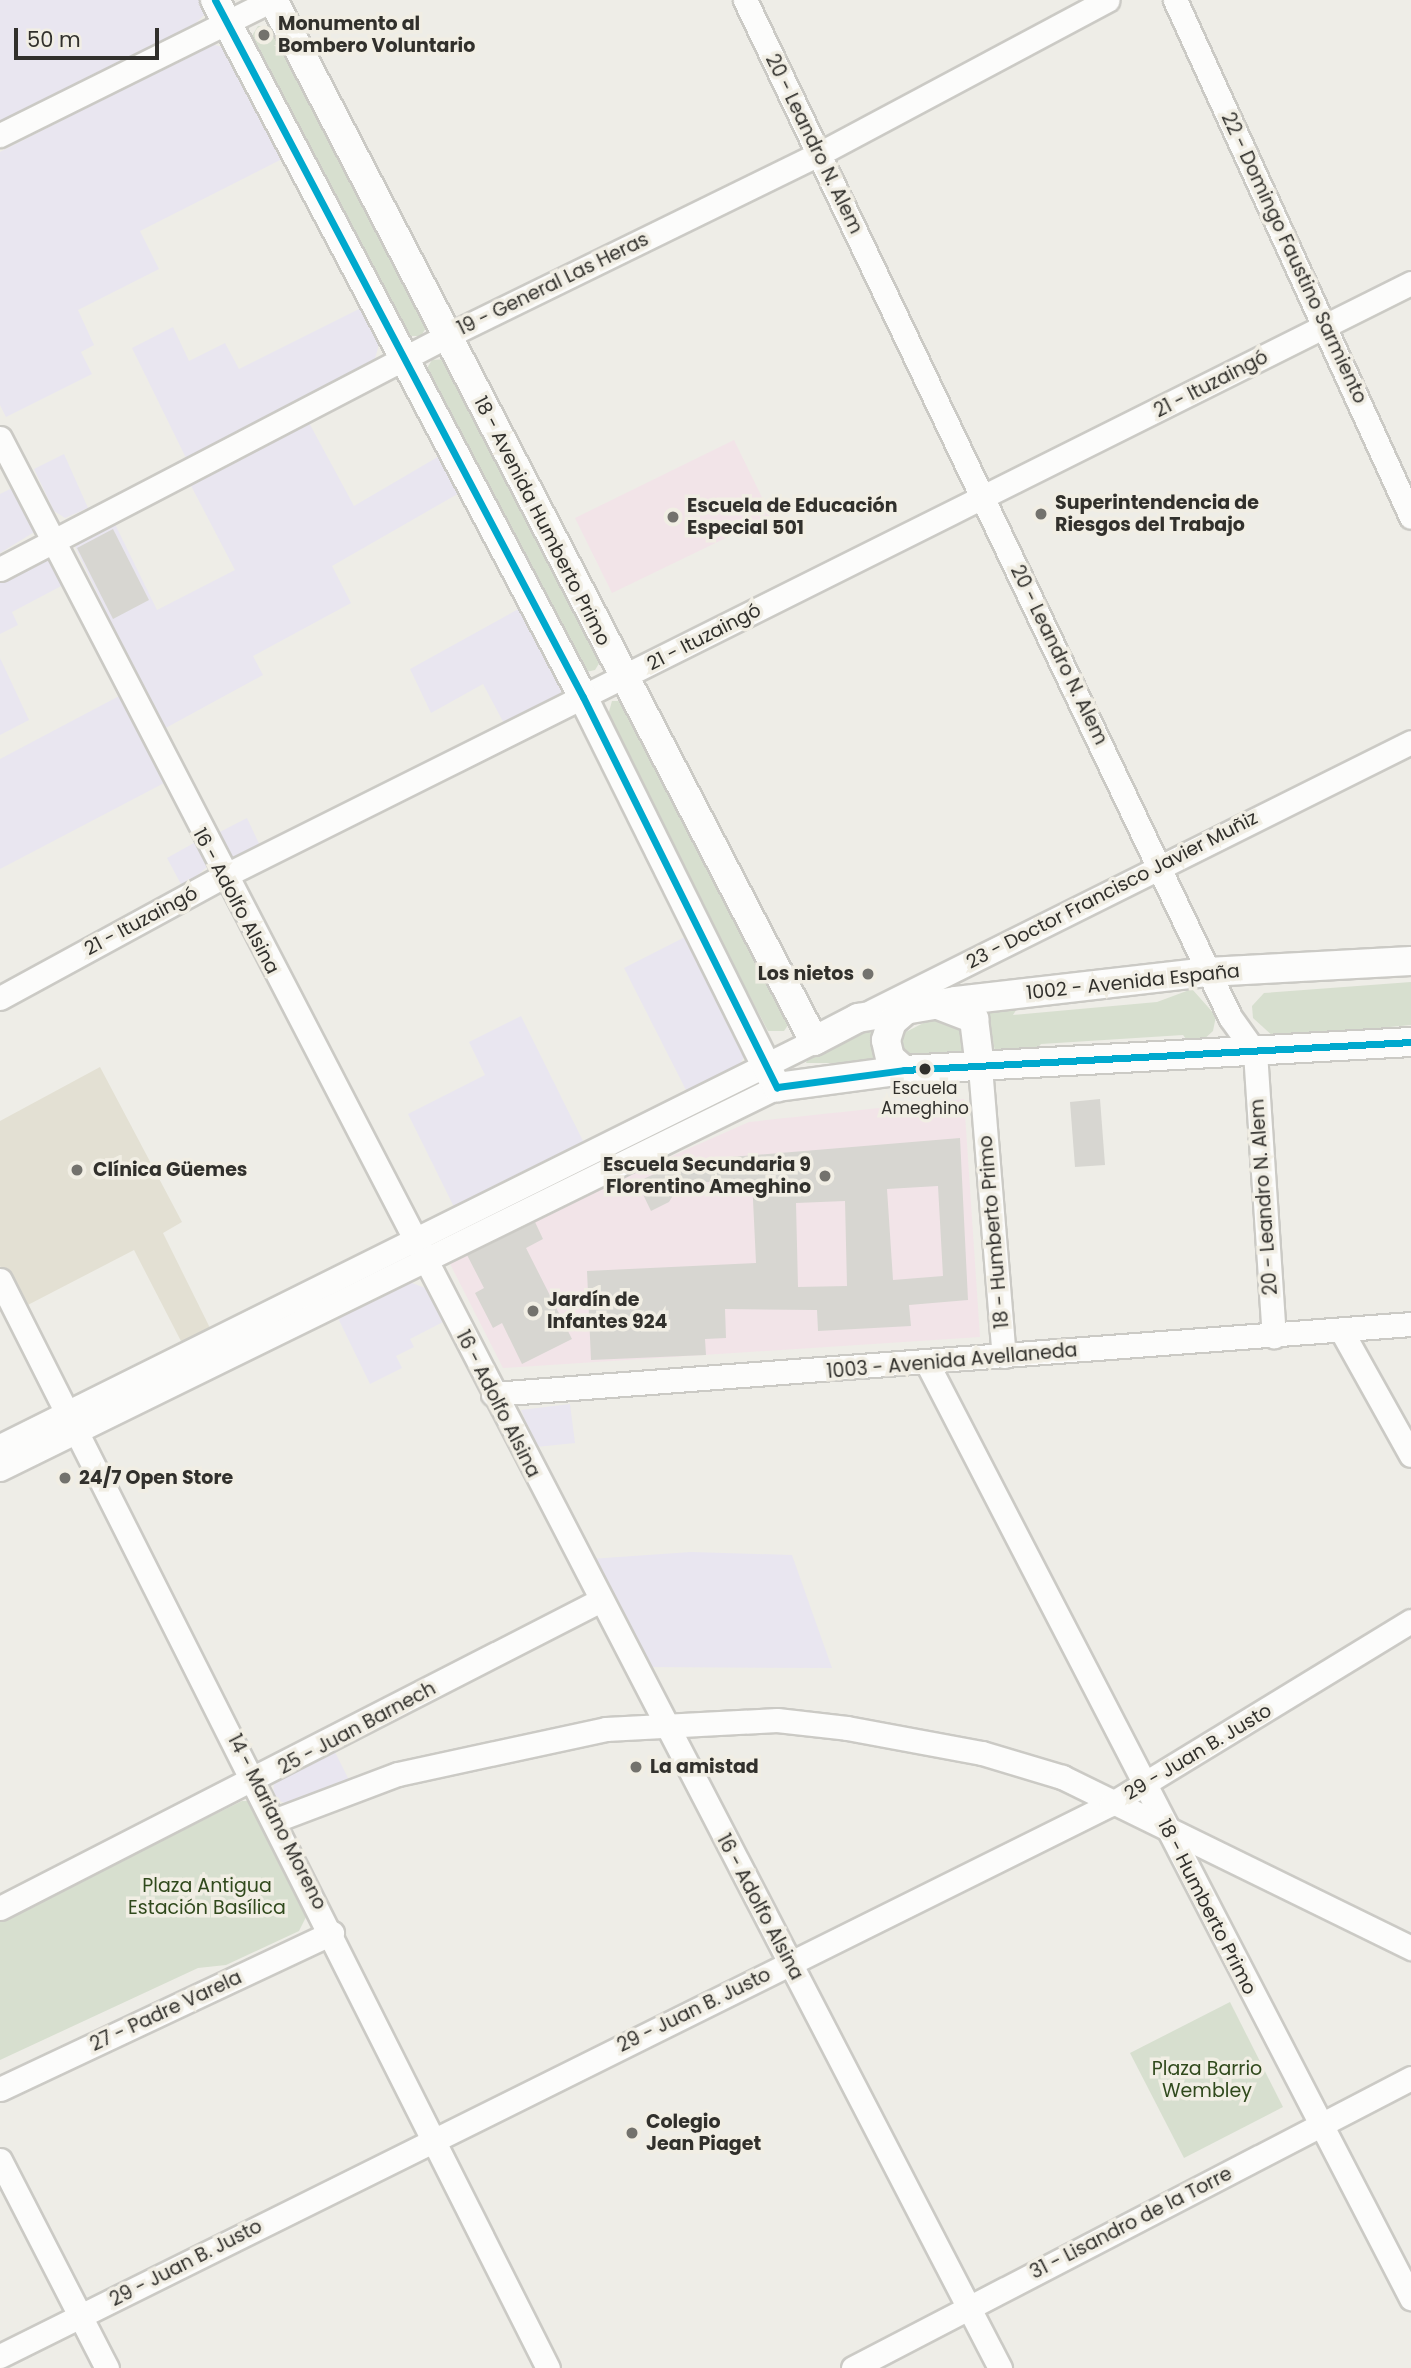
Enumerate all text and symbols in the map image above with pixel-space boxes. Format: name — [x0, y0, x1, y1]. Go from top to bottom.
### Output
place label: Monumento al Bombero Voluntario — [278, 13, 475, 57]
scale bar — [18, 14, 163, 58]
text: 50 m — [27, 25, 81, 54]
marker: Monumento al Bombero Voluntario — [256, 27, 272, 43]
street label: 20 - Leandro N. Alem — [761, 51, 867, 237]
street label: 22 - Domingo Faustino Sarmiento — [1216, 109, 1372, 407]
street label: 19 - General Las Heras — [454, 228, 652, 340]
street label: 21 - Ituzaingó — [1150, 346, 1272, 422]
street label: 18 - Avenida Humberto Primo — [469, 393, 615, 649]
place label: Superintendencia de Riesgos del Trabajo — [1055, 492, 1259, 536]
place label: Escuela de Educación Especial 501 — [687, 495, 897, 539]
marker: Superintendencia de Riesgos del Trabajo — [1033, 506, 1049, 522]
marker: Escuela de Educación Especial 501 — [665, 509, 681, 525]
street label: 20 - Leandro N. Alem — [1006, 562, 1112, 748]
street label: 21 - Ituzaingó — [643, 599, 765, 675]
street label: 23 - Doctor Francisco Javier Muñiz — [963, 806, 1261, 974]
street label: 16 - Adolfo Alsina — [188, 824, 284, 978]
street label: 21 - Ituzaingó — [81, 882, 201, 960]
street label: 1002 - Avenida España — [1025, 959, 1241, 1005]
place label: Los nietos — [758, 963, 854, 985]
marker: Los nietos — [860, 966, 876, 982]
marker: Escuela Ameghino — [918, 1062, 932, 1076]
place label: Escuela Ameghino — [881, 1079, 969, 1119]
street label: 20 - Leandro N. Alem — [1246, 1098, 1282, 1296]
street label: 18 - Humberto Primo — [974, 1134, 1014, 1330]
place label: Escuela Secundaria 9 Florentino Ameghino — [603, 1154, 811, 1198]
place label: Clínica Güemes — [93, 1159, 247, 1181]
marker: Clínica Güemes — [67, 1160, 87, 1180]
marker: Escuela Secundaria 9 Florentino Ameghino — [817, 1168, 833, 1184]
place label: Jardín de Infantes 924 — [547, 1289, 667, 1333]
marker: Jardín de Infantes 924 — [525, 1303, 541, 1319]
street label: 16 - Adolfo Alsina — [451, 1327, 545, 1481]
street label: 1003 - Avenida Avellaneda — [826, 1339, 1078, 1383]
place label: 24/7 Open Store — [79, 1467, 233, 1489]
marker: 24/7 Open Store — [57, 1470, 73, 1486]
street label: 25 - Juan Barnech — [274, 1677, 440, 1779]
street label: 29 - Juan B. Justo — [1120, 1699, 1276, 1805]
street label: 14 - Mariano Moreno — [223, 1731, 331, 1913]
place label: La amistad — [650, 1756, 759, 1778]
marker: La amistad — [628, 1759, 644, 1775]
street label: 18 - Humberto Primo — [1153, 1815, 1261, 1999]
street label: 16 - Adolfo Alsina — [712, 1830, 808, 1984]
park label: Plaza Antigua Estación Basílica — [128, 1875, 286, 1919]
street label: 29 - Juan B. Justo — [614, 1963, 774, 2057]
street label: 27 - Padre Varela — [87, 1966, 245, 2056]
park label: Plaza Barrio Wembley — [1152, 2058, 1262, 2102]
place label: Colegio Jean Piaget — [646, 2111, 761, 2155]
marker: Colegio Jean Piaget — [624, 2125, 640, 2141]
street label: 31 - Lisandro de la Torre — [1026, 2162, 1236, 2284]
street label: 29 - Juan B. Justo — [106, 2215, 266, 2311]

